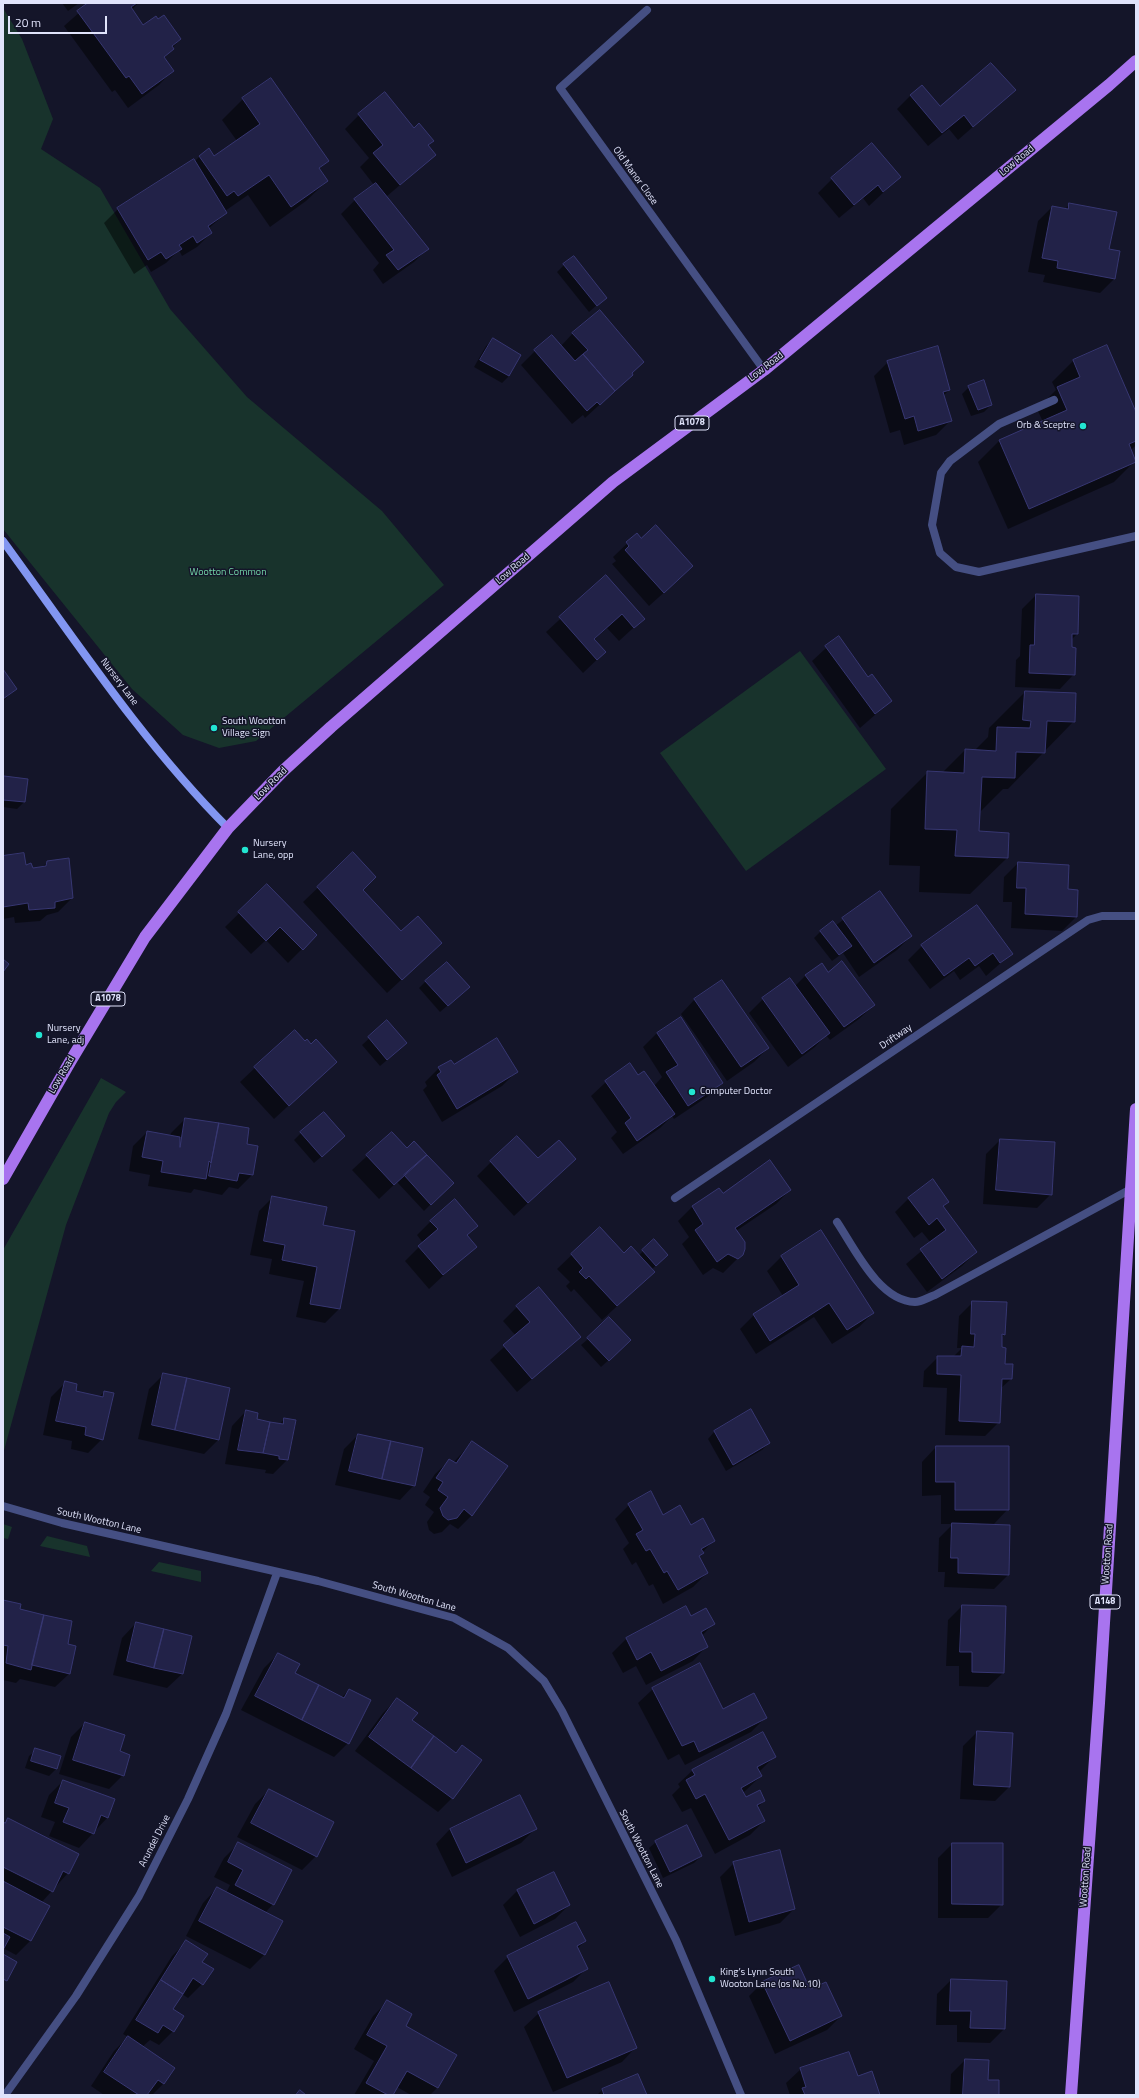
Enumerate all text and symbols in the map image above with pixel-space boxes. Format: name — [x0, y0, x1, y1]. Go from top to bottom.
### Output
scale bar — [10, 8, 109, 34]
text: 20 m — [15, 13, 41, 32]
street label: Low Road — [997, 143, 1037, 179]
street label: Old Manor Close — [610, 145, 660, 207]
street label: Low Road — [746, 350, 786, 384]
road number: A1078 — [675, 416, 709, 430]
place label: Orb & Sceptre — [1016, 420, 1075, 432]
marker: Orb & Sceptre — [1078, 421, 1088, 431]
street label: Low Road — [493, 551, 533, 587]
park label: Wootton Common — [189, 567, 267, 579]
street label: Nursery Lane — [97, 656, 141, 708]
place label: South Wootton Village Sign — [222, 716, 286, 740]
marker: South Wootton Village Sign — [209, 723, 219, 733]
street label: Low Road — [252, 765, 290, 803]
place label: Nursery Lane, opp — [253, 838, 293, 862]
marker: Nursery Lane, opp — [240, 845, 250, 855]
road number: A1078 — [91, 992, 125, 1006]
street label: Driftway — [878, 1022, 914, 1052]
place label: Nursery Lane, adj — [47, 1023, 84, 1046]
marker: Nursery Lane, adj — [34, 1030, 44, 1040]
street label: Low Road — [46, 1054, 78, 1096]
place label: Computer Doctor — [700, 1086, 772, 1098]
marker: Computer Doctor — [687, 1087, 697, 1097]
street label: South Wootton Lane — [56, 1505, 142, 1537]
street label: Wootton Road — [1100, 1523, 1116, 1585]
street label: South Wootton Lane — [371, 1579, 457, 1615]
road number: A148 — [1090, 1595, 1120, 1609]
street label: South Wootton Lane — [616, 1808, 666, 1890]
street label: Arundel Drive — [137, 1813, 173, 1869]
street label: Wootton Road — [1078, 1846, 1094, 1908]
place label: King’s Lynn South Wooton Lane (os No.10) — [720, 1967, 821, 1990]
marker: King’s Lynn South Wooton Lane (os No.10) — [707, 1974, 717, 1984]

